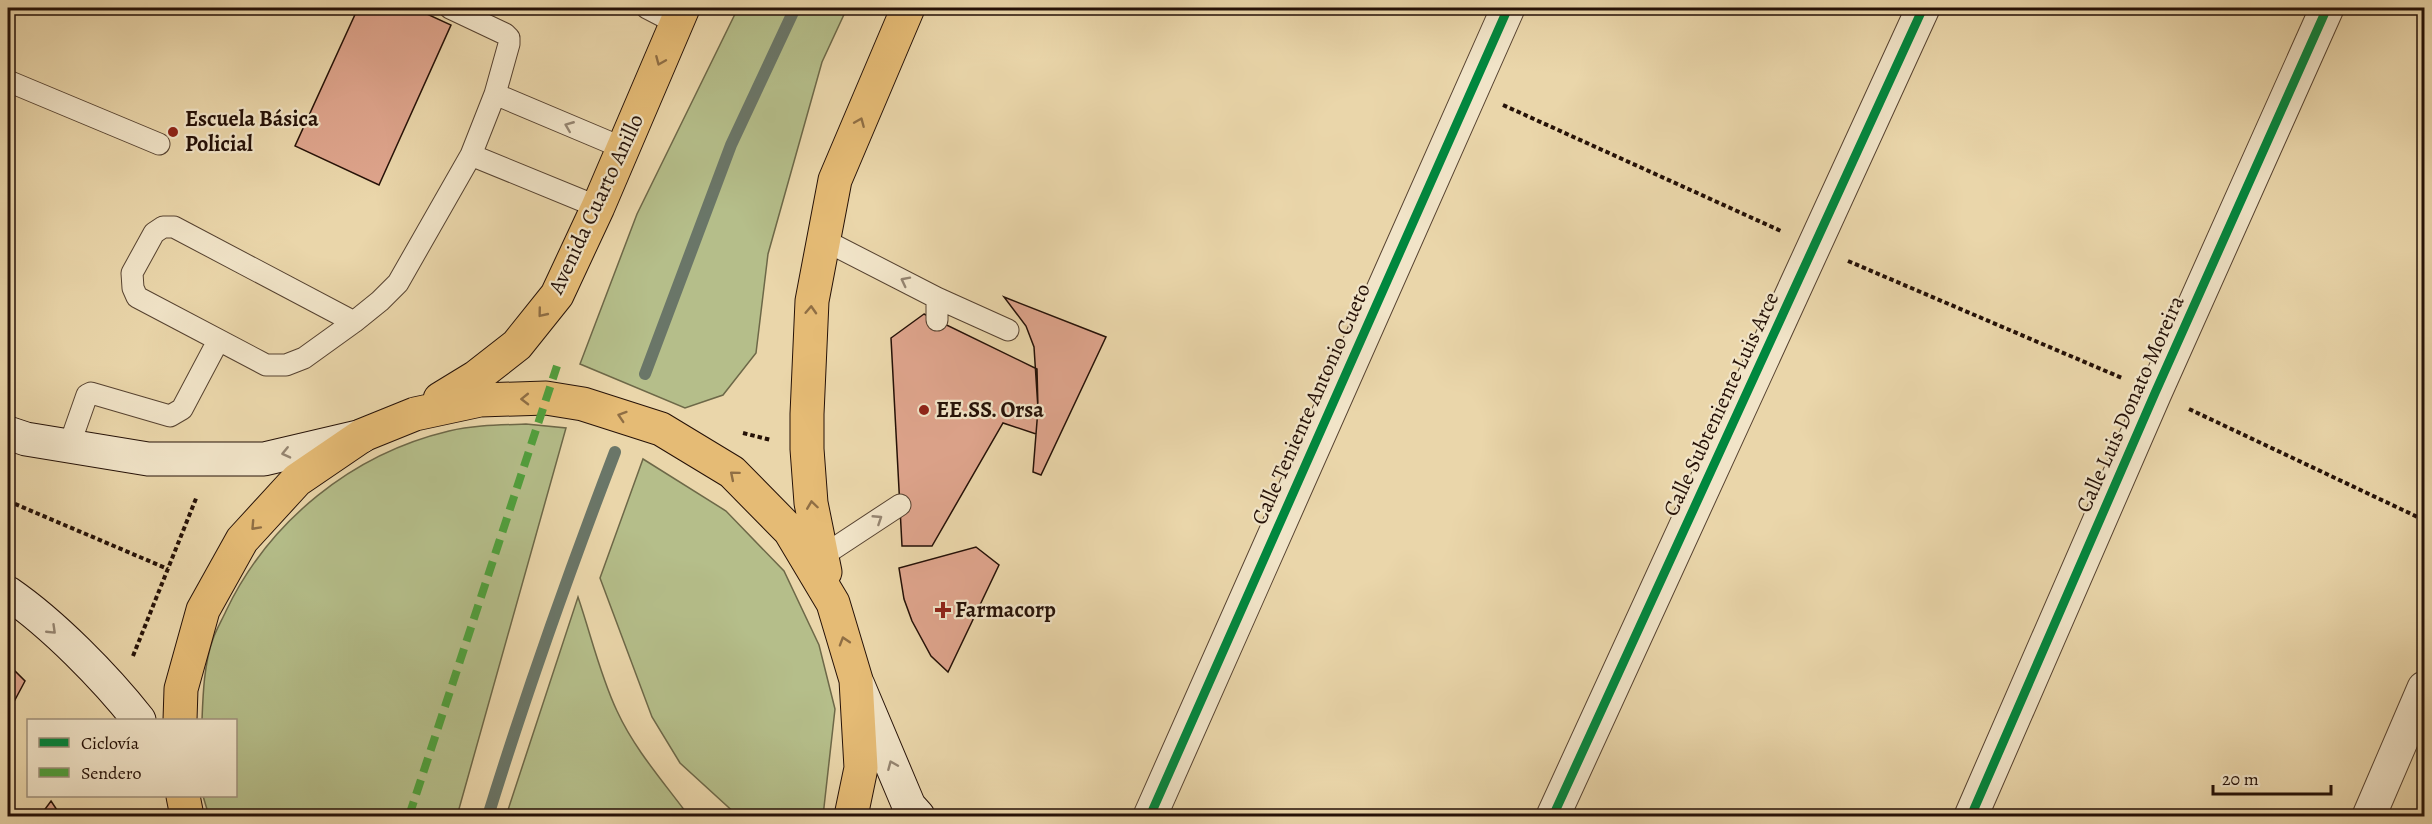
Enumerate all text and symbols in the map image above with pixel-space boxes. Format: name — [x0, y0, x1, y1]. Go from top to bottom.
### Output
one-way arrow — [655, 55, 667, 66]
place label: Escuela Básica Policial — [185, 104, 319, 159]
street label: Avenida Cuarto Anillo — [541, 109, 651, 300]
one-way arrow — [853, 117, 865, 128]
one-way arrow — [564, 121, 575, 133]
marker: Escuela Básica Policial — [166, 125, 180, 139]
one-way arrow — [901, 277, 912, 289]
street label: Calle Teniente Antonio Cueto — [1244, 279, 1378, 529]
street label: Calle Subteniente Luis Arce — [1656, 287, 1786, 521]
street label: Calle Luis Donato Moreira — [2069, 290, 2192, 517]
one-way arrow — [805, 305, 818, 314]
one-way arrow — [539, 307, 550, 318]
one-way arrow — [521, 393, 530, 405]
place label: EE.SS. Orsa — [936, 395, 1044, 425]
marker: EE.SS. Orsa — [917, 403, 931, 417]
one-way arrow — [617, 411, 628, 423]
one-way arrow — [281, 446, 291, 459]
one-way arrow — [730, 471, 741, 482]
one-way arrow — [806, 500, 818, 509]
one-way arrow — [872, 515, 882, 527]
one-way arrow — [251, 519, 262, 530]
place label: Farmacorp — [955, 595, 1056, 625]
marker: Farmacorp — [936, 603, 950, 617]
one-way arrow — [45, 623, 56, 634]
one-way arrow — [839, 636, 852, 647]
legend — [27, 719, 237, 797]
text: Ciclovía — [81, 731, 140, 755]
scale bar — [2213, 758, 2332, 796]
one-way arrow — [887, 760, 899, 771]
text: Sendero — [81, 761, 142, 785]
text: 20 m — [2222, 767, 2259, 791]

